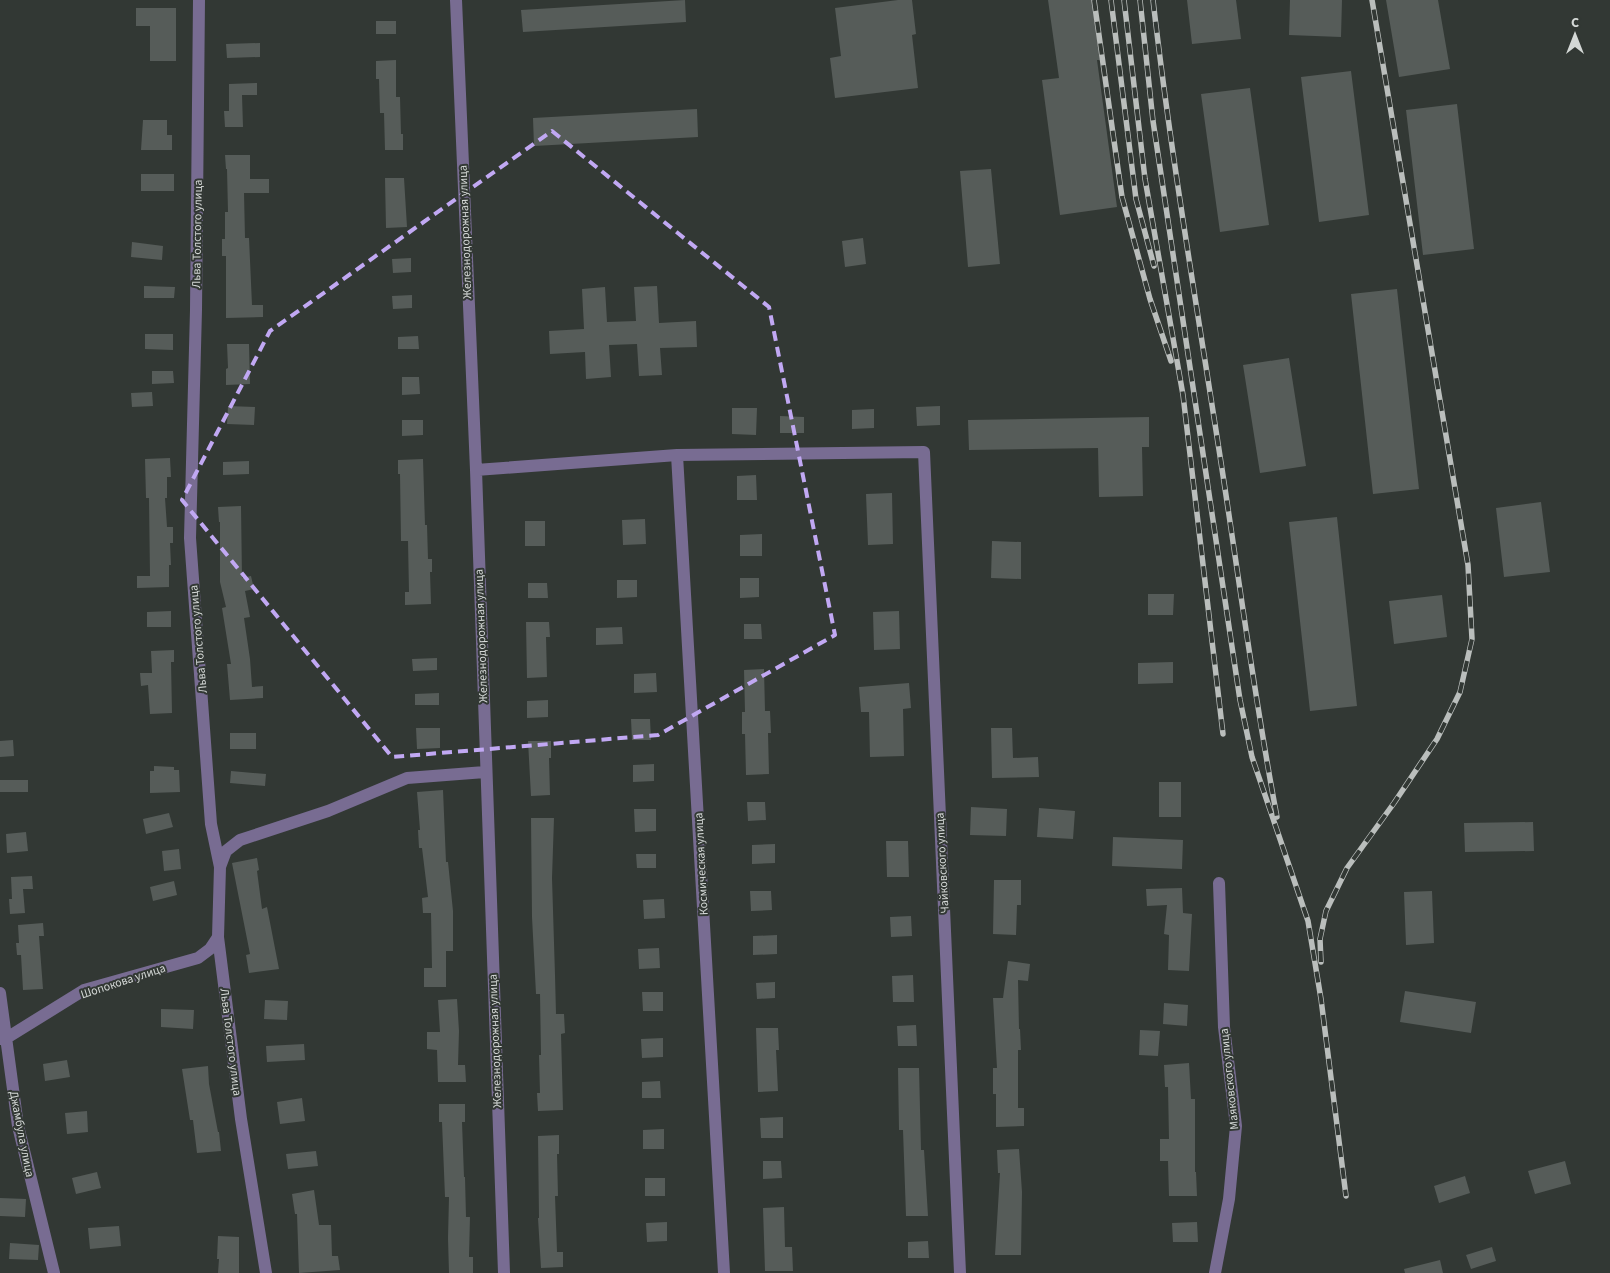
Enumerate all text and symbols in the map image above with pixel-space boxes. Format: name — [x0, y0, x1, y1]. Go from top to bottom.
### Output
north arrow — [1550, 10, 1600, 60]
text: С — [1571, 13, 1579, 33]
street label: Железнодорожная улица — [455, 165, 476, 299]
street label: Льва Толстого улица — [188, 180, 207, 288]
street label: Железнодорожная улица — [471, 569, 492, 703]
street label: Льва Толстого улица — [185, 584, 212, 694]
street label: Космическая улица — [690, 812, 713, 916]
street label: Чайковского улица — [931, 812, 954, 914]
street label: Шопокова улица — [78, 960, 168, 1003]
street label: Железнодорожная улица — [485, 974, 506, 1108]
street label: Льва Толстого улица — [215, 987, 246, 1097]
street label: Маяковского улица — [1216, 1027, 1243, 1130]
street label: Джамбула улица — [5, 1089, 38, 1179]

